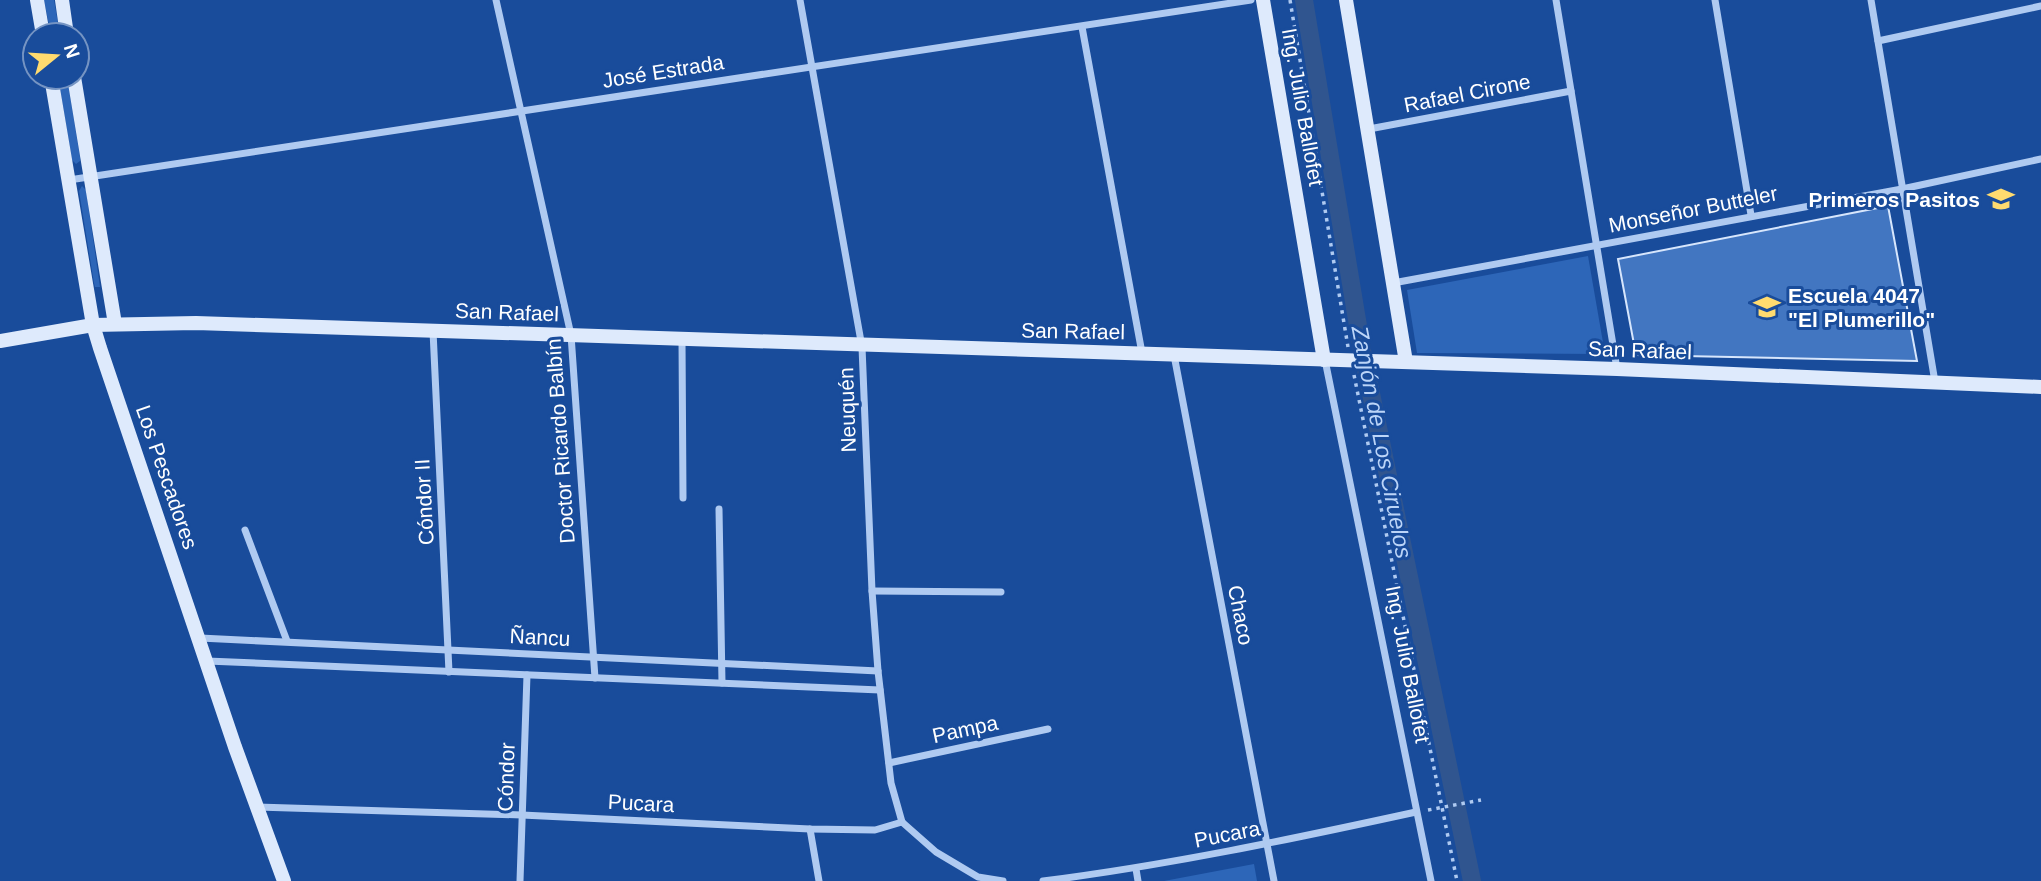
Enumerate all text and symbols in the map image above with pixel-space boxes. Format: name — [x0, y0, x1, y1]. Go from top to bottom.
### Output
north arrow — [21, 21, 91, 91]
street label: Ing. Julio Ballofet — [1278, 26, 1328, 188]
text: N — [60, 41, 84, 61]
street label: José Estrada — [601, 50, 726, 92]
street label: Rafael Cirone — [1402, 69, 1532, 117]
street label: Monseñor Butteler — [1607, 181, 1779, 237]
school or university icon: Primeros Pasitos — [1986, 184, 2016, 214]
place label: Primeros Pasitos — [1808, 188, 1980, 211]
place label: Escuela 4047 "El Plumerillo" — [1788, 284, 1935, 331]
school or university icon: Escuela 4047 "El Plumerillo" — [1752, 292, 1782, 322]
street label: San Rafael — [455, 299, 559, 325]
street label: San Rafael — [1021, 319, 1125, 343]
water label: Zanjón de Los Ciruelos — [1346, 322, 1417, 561]
street label: San Rafael — [1588, 337, 1692, 363]
street label: Doctor Ricardo Balbín — [541, 338, 579, 544]
street label: Neuquén — [834, 367, 860, 453]
street label: Los Pescadores — [132, 402, 202, 552]
street label: Cóndor II — [410, 458, 438, 546]
street label: Chaco — [1224, 583, 1258, 647]
street label: Ing. Julio Ballofet — [1381, 583, 1435, 745]
street label: Ñancu — [509, 624, 571, 650]
street label: Pampa — [930, 711, 1000, 747]
street label: Cóndor — [493, 742, 519, 812]
street label: Pucara — [607, 790, 675, 816]
street label: Pucara — [1192, 816, 1262, 852]

